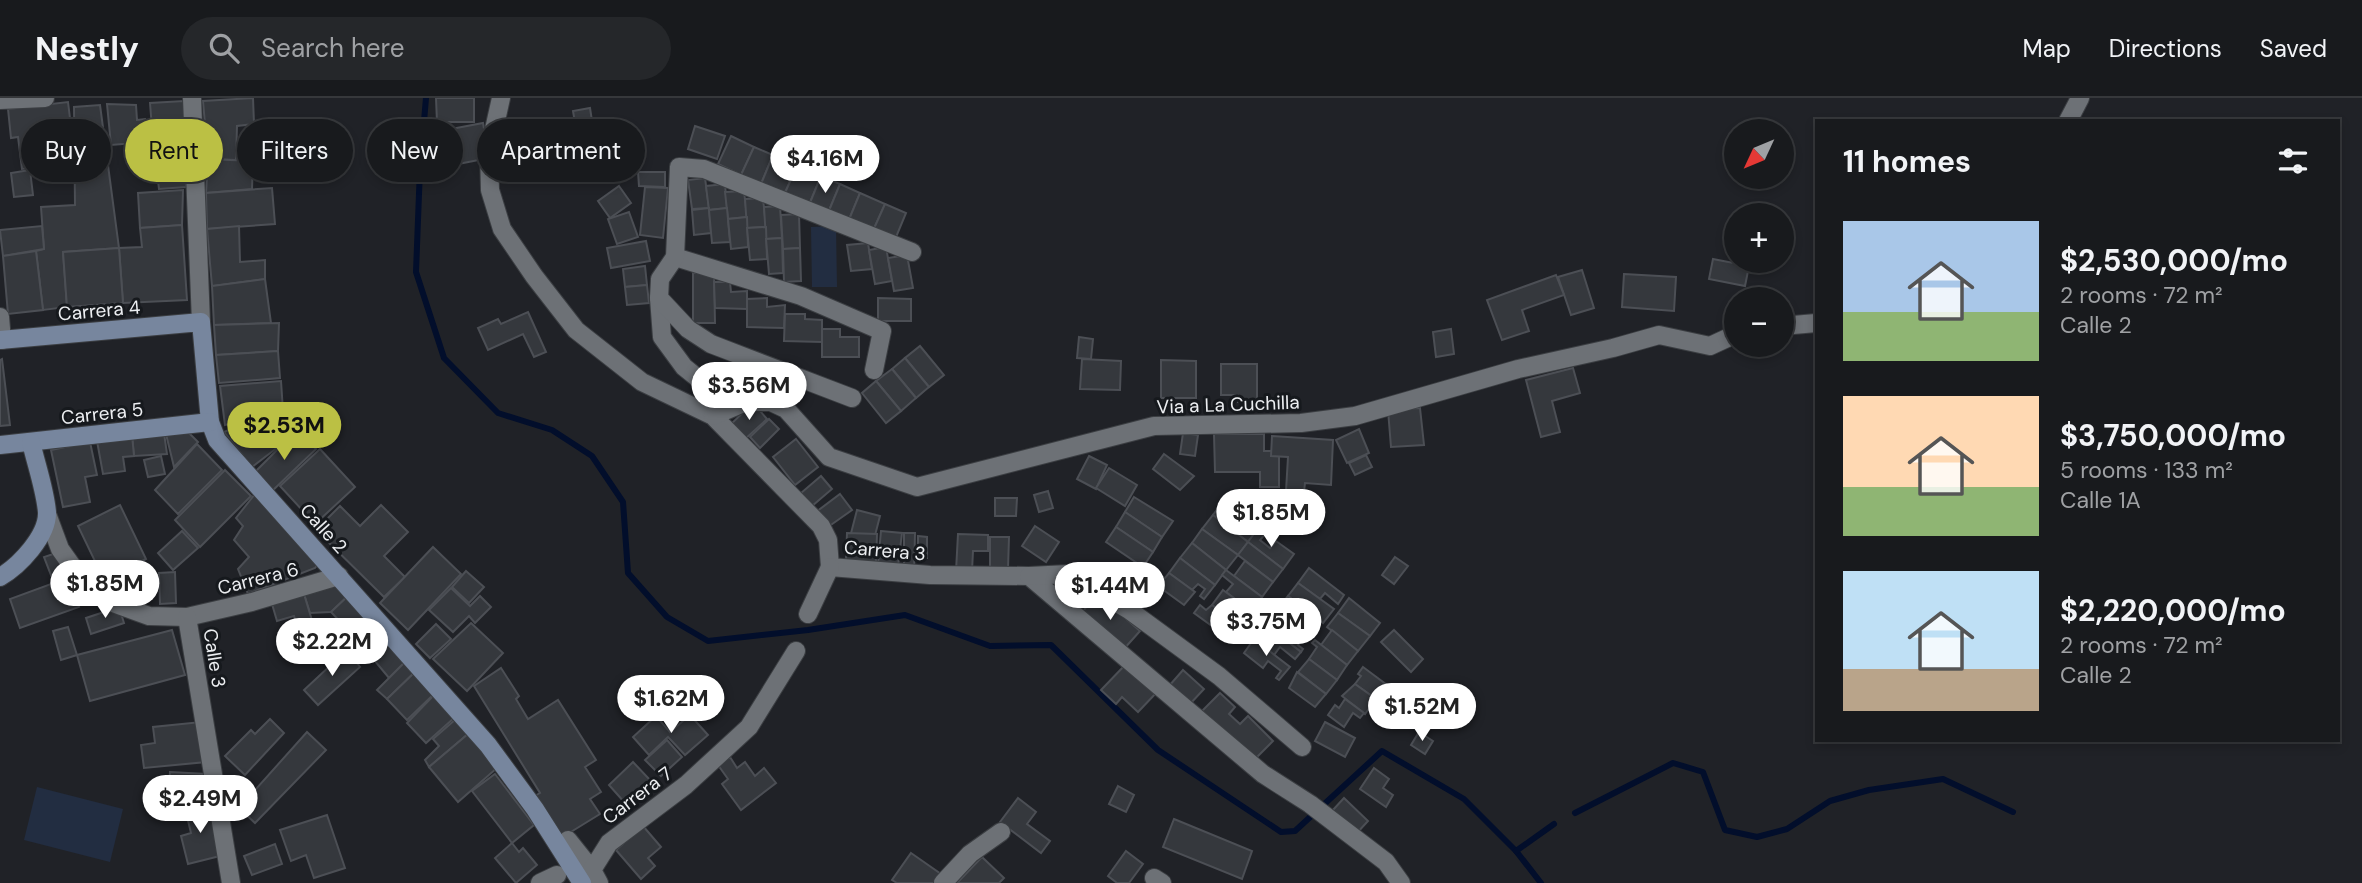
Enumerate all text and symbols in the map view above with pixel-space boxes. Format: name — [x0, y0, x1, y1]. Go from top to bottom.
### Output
search box — [181, 17, 671, 80]
text: Nestly — [35, 27, 139, 70]
icon: search — [205, 29, 243, 67]
text: Search here — [261, 31, 405, 65]
text: Map — [2023, 33, 2071, 64]
text: Directions — [2109, 33, 2222, 64]
text: Saved — [2260, 33, 2327, 64]
chip: Buy — [21, 119, 111, 182]
chip: Rent — [125, 119, 223, 182]
chip: Filters — [237, 119, 353, 182]
chip: New — [367, 119, 463, 182]
chip: Apartment — [477, 119, 645, 182]
north arrow — [1724, 119, 1794, 189]
map controls — [1724, 119, 1794, 357]
pin: $4.16M — [768, 136, 882, 195]
text: 11 homes — [1843, 142, 1971, 181]
icon: filters — [2274, 142, 2312, 180]
text: $4.16M — [786, 143, 864, 173]
button: + — [1724, 203, 1794, 273]
text: $2,530,000/mo — [2060, 241, 2288, 280]
icon: home — [1899, 249, 1983, 333]
text: 2 rooms · 72 m² — [2060, 280, 2223, 310]
button: − — [1724, 287, 1794, 357]
street label: Carrera 4 — [57, 294, 141, 327]
text: Calle 2 — [2060, 310, 2132, 340]
pin: $3.56M — [692, 362, 806, 422]
text: $3.56M — [708, 370, 790, 400]
street label: Via a La Cuchilla — [1156, 390, 1300, 419]
street label: Carrera 5 — [60, 397, 144, 430]
pin: $2.53M — [227, 402, 341, 462]
text: $2.53M — [243, 410, 325, 440]
text: $3,750,000/mo — [2060, 416, 2286, 455]
icon: home — [1899, 424, 1983, 508]
text: 5 rooms · 133 m² — [2060, 455, 2233, 485]
text: Calle 1A — [2060, 485, 2141, 515]
pin: $1.85M — [1214, 490, 1328, 549]
text: $1.85M — [1232, 497, 1310, 527]
street label: Calle 2 — [295, 498, 353, 559]
street label: Carrera 3 — [843, 534, 927, 567]
street label: Carrera 6 — [215, 556, 301, 601]
pin: $1.85M — [48, 560, 162, 620]
pin: $1.44M — [1053, 562, 1167, 622]
text: $1.85M — [66, 568, 144, 598]
text: $1.44M — [1071, 570, 1149, 600]
text: $2,220,000/mo — [2060, 591, 2286, 630]
pin: $3.75M — [1209, 598, 1323, 658]
icon: home — [1899, 599, 1983, 683]
text: $3.75M — [1226, 606, 1306, 636]
pin: $2.22M — [275, 618, 389, 678]
text: $2.22M — [292, 626, 372, 656]
street label: Calle 3 — [198, 627, 232, 689]
text: 2 rooms · 72 m² — [2060, 630, 2223, 660]
text: Calle 2 — [2060, 660, 2132, 690]
pin: $1.62M — [614, 676, 728, 735]
text: $1.62M — [633, 683, 709, 713]
pin: $1.52M — [1365, 684, 1479, 743]
text: $1.52M — [1384, 691, 1460, 721]
street label: Carrera 7 — [597, 761, 677, 830]
pin: $2.49M — [143, 776, 257, 835]
text: $2.49M — [159, 783, 241, 813]

